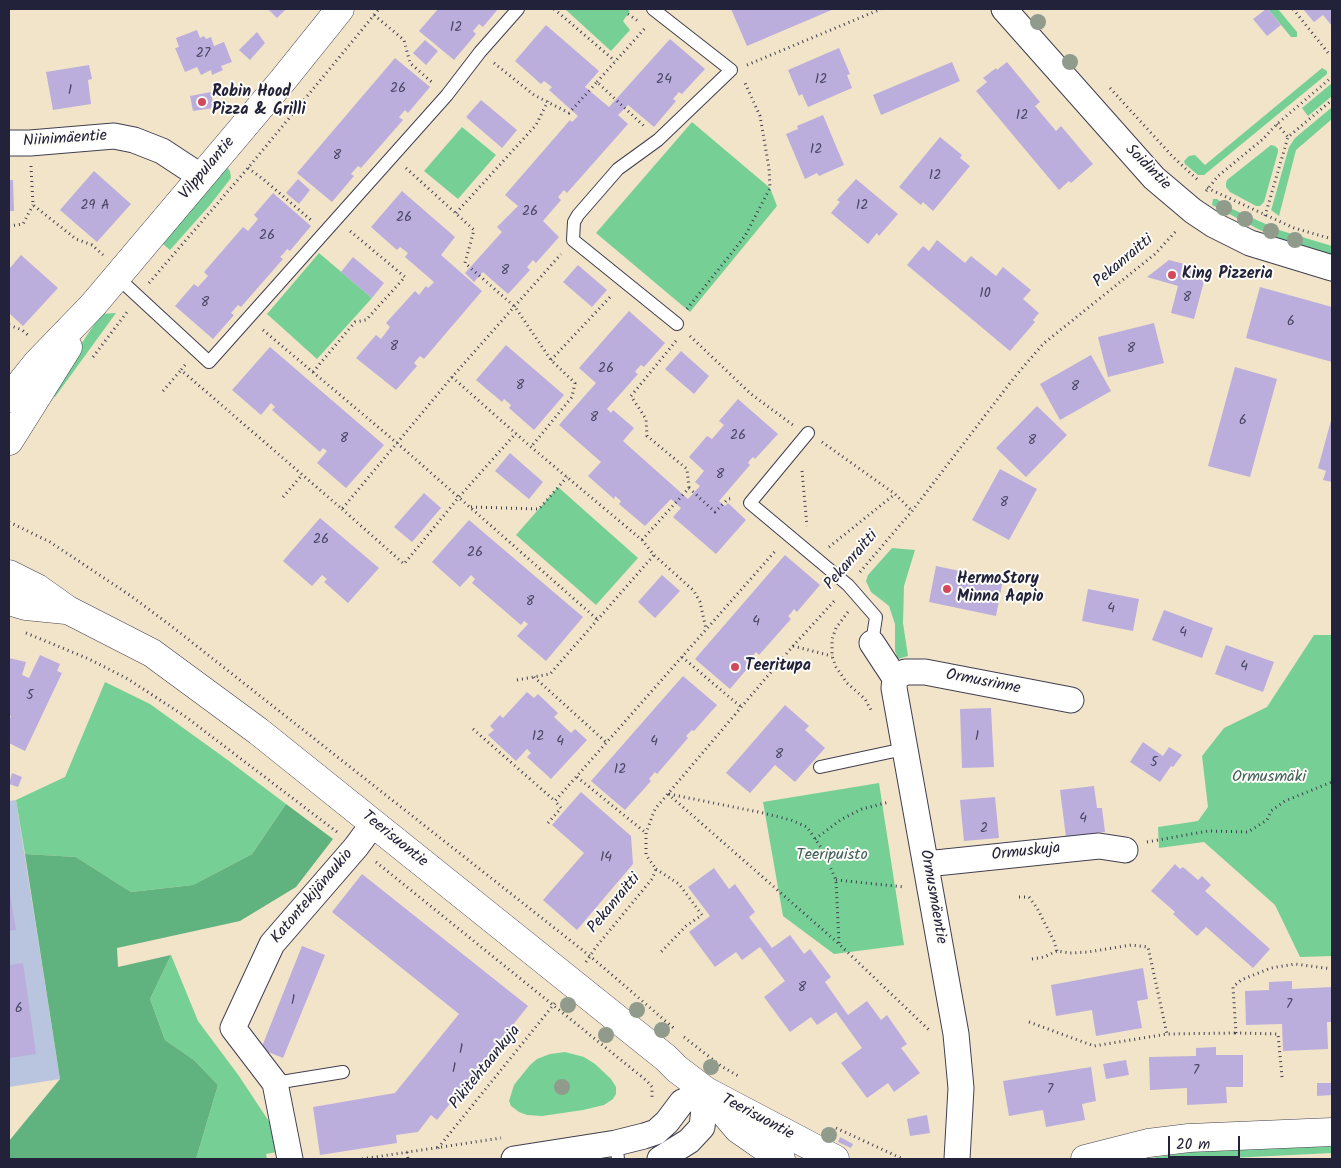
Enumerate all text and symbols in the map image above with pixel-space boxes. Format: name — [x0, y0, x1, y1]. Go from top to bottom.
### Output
house number: 12 — [450, 21, 462, 37]
house number: 27 — [196, 47, 210, 63]
house number: 24 — [656, 73, 672, 89]
house number: 12 — [815, 73, 827, 89]
house number: 26 — [390, 82, 406, 98]
place label: Robin Hood Pizza & Grilli — [212, 83, 306, 121]
house number: 1 — [68, 84, 72, 100]
marker: Robin Hood Pizza & Grilli — [196, 96, 208, 108]
house number: 12 — [1016, 109, 1028, 125]
street label: Niinimäentie — [22, 127, 108, 153]
street label: Vilppulantie — [176, 134, 240, 204]
street label: Soidintie — [1120, 141, 1174, 195]
house number: 12 — [810, 143, 822, 159]
house number: 8 — [333, 149, 341, 165]
house number: 12 — [929, 169, 941, 185]
house number: 29 A — [80, 199, 110, 215]
house number: 12 — [856, 199, 868, 215]
house number: 26 — [522, 205, 538, 221]
house number: 26 — [396, 211, 412, 227]
house number: 26 — [259, 229, 275, 245]
street label: Pekanraitti — [1090, 231, 1158, 293]
house number: 8 — [501, 264, 509, 280]
place label: King Pizzeria — [1182, 265, 1273, 285]
marker: King Pizzeria — [1166, 269, 1178, 281]
house number: 10 — [979, 287, 991, 303]
house number: 8 — [1183, 291, 1191, 307]
house number: 8 — [201, 296, 209, 312]
house number: 6 — [1287, 315, 1295, 331]
house number: 8 — [390, 340, 398, 356]
house number: 8 — [1127, 342, 1135, 358]
house number: 26 — [598, 362, 614, 378]
house number: 8 — [516, 379, 524, 395]
house number: 8 — [1071, 380, 1079, 396]
house number: 8 — [590, 411, 598, 427]
house number: 6 — [1239, 414, 1247, 430]
house number: 26 — [730, 429, 746, 445]
house number: 8 — [340, 432, 348, 448]
house number: 8 — [1028, 434, 1036, 450]
house number: 8 — [716, 468, 724, 484]
house number: 8 — [1000, 496, 1008, 512]
street label: Pekanraitti — [821, 527, 883, 595]
house number: 26 — [313, 533, 329, 549]
house number: 26 — [467, 546, 483, 562]
place label: HermoStory Minna Aapio — [957, 570, 1044, 608]
marker: HermoStory Minna Aapio — [941, 583, 953, 595]
house number: 8 — [526, 595, 534, 611]
house number: 4 — [1107, 602, 1115, 618]
house number: 4 — [752, 615, 760, 631]
house number: 4 — [1179, 626, 1187, 642]
place label: Teeritupa — [745, 657, 811, 677]
house number: 4 — [1240, 660, 1248, 676]
marker: Teeritupa — [729, 661, 741, 673]
street label: Ormusrinne — [944, 666, 1022, 700]
house number: 5 — [26, 689, 34, 705]
house number: 12 — [532, 730, 544, 746]
house number: 1 — [975, 730, 979, 746]
house number: 4 — [556, 735, 564, 751]
house number: 4 — [650, 735, 658, 751]
house number: 8 — [775, 748, 783, 764]
house number: 5 — [1150, 756, 1158, 772]
house number: 12 — [614, 763, 626, 779]
park label: Ormusmäki — [1232, 768, 1306, 788]
street label: Teerisuontie — [357, 808, 431, 872]
house number: 4 — [1079, 812, 1087, 828]
house number: 2 — [980, 822, 988, 838]
street label: Ormuskuja — [991, 840, 1061, 866]
street label: Katontekijänaukio — [268, 846, 358, 948]
park label: Teeripuisto — [796, 846, 868, 866]
street label: Ormusmäentie — [914, 848, 950, 946]
house number: 14 — [600, 851, 612, 867]
street label: Pekanraitti — [584, 870, 646, 938]
house number: 8 — [798, 981, 806, 997]
house number: 1 — [291, 994, 295, 1010]
house number: 7 — [1286, 998, 1292, 1014]
house number: 6 — [15, 1002, 23, 1018]
street label: Pikitehtaankuja — [446, 1022, 526, 1114]
house number: 1 — [459, 1043, 463, 1059]
house number: 1 — [452, 1062, 456, 1078]
house number: 7 — [1193, 1064, 1199, 1080]
house number: 7 — [1047, 1083, 1053, 1099]
street label: Teerisuontie — [717, 1091, 797, 1145]
scale bar — [1171, 1126, 1244, 1158]
text: 20 m — [1176, 1133, 1210, 1157]

